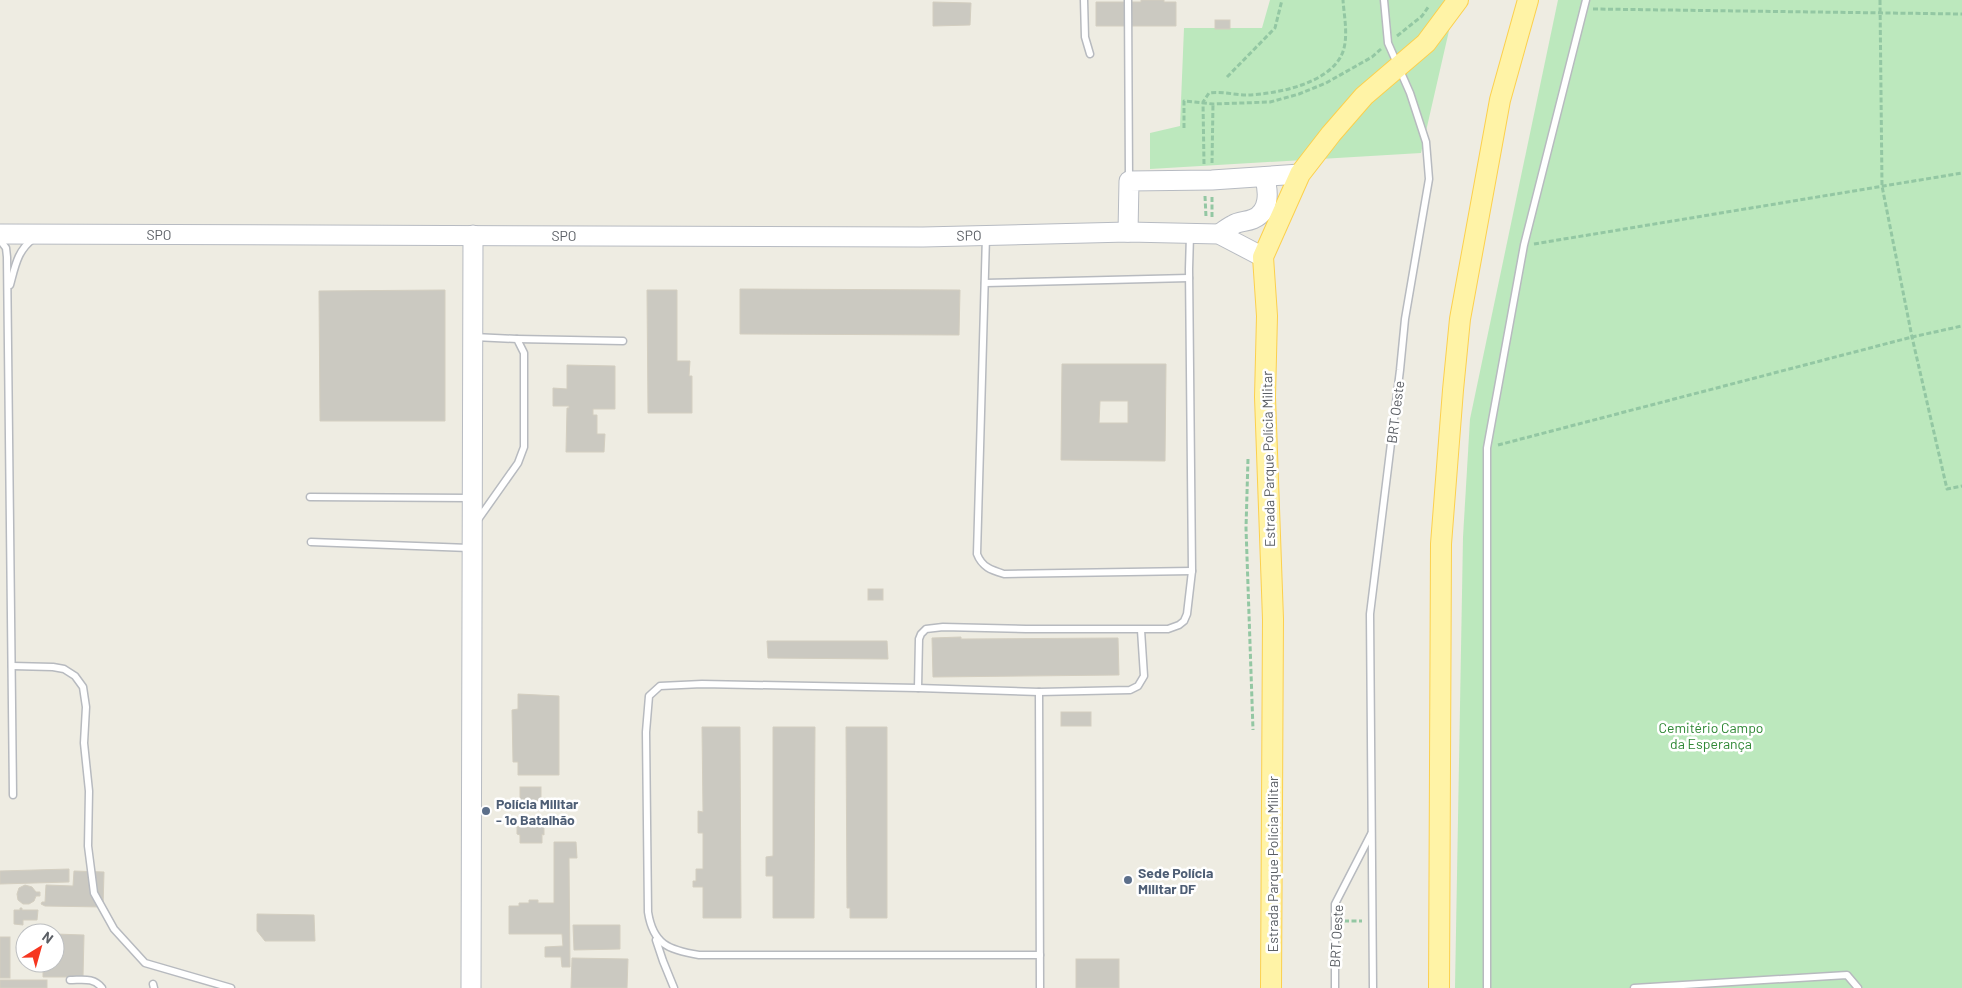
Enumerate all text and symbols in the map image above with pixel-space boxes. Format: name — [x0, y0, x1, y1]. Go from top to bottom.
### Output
street label: SPO — [146, 226, 172, 243]
street label: SPO — [956, 226, 982, 244]
street label: SPO — [551, 227, 577, 244]
street label: Estrada Parque Polícia Militar — [1258, 371, 1278, 547]
street label: BRT Oeste — [1383, 380, 1407, 444]
park label: Cemitério Campo da Esperança — [1659, 719, 1763, 752]
street label: Estrada Parque Polícia Militar — [1264, 776, 1281, 952]
place label: Polícia Militar - 1o Batalhão — [496, 795, 579, 828]
marker: Polícia Militar - 1o Batalhão — [480, 805, 492, 817]
place label: Sede Polícia Militar DF — [1138, 864, 1213, 897]
marker: Sede Polícia Militar DF — [1122, 874, 1134, 886]
street label: BRT Oeste — [1326, 904, 1346, 968]
north arrow — [15, 923, 65, 973]
text: N — [39, 928, 57, 947]

